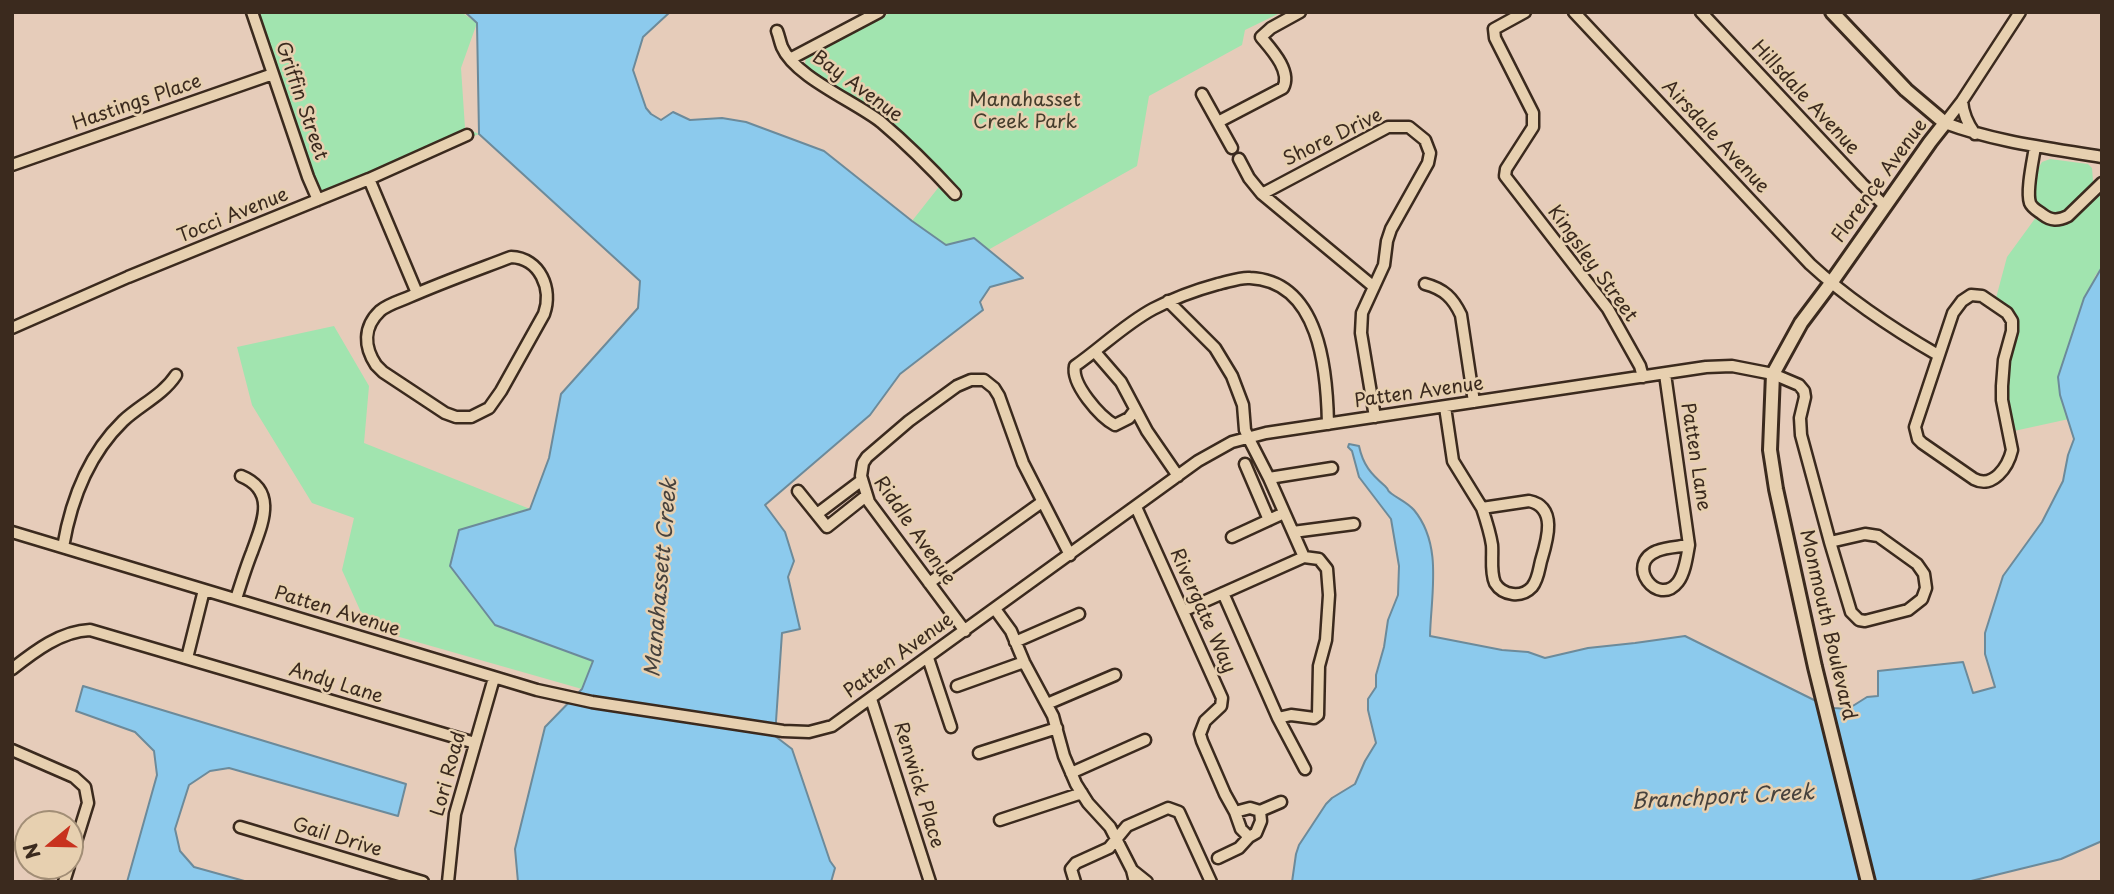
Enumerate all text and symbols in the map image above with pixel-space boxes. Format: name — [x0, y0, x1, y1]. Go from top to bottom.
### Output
street label: Hillsdale Avenue — [1746, 36, 1864, 160]
street label: Griffin Street — [270, 39, 332, 163]
street label: Bay Avenue — [807, 47, 907, 127]
street label: Hastings Place — [69, 70, 205, 136]
street label: Airsdale Avenue — [1657, 76, 1773, 198]
park label: Manahasset Creek Park — [969, 90, 1081, 134]
street label: Shore Drive — [1280, 104, 1386, 172]
street label: Florence Avenue — [1827, 115, 1933, 247]
street label: Tocci Avenue — [174, 183, 292, 249]
street label: Kingsley Street — [1542, 201, 1642, 327]
street label: Patten Avenue — [1353, 373, 1485, 413]
street label: Patten Lane — [1675, 401, 1715, 513]
street label: Riddle Avenue — [868, 472, 960, 590]
water label: Manahassett Creek — [641, 478, 683, 678]
street label: Monmouth Boulevard — [1794, 527, 1860, 723]
street label: Rivergate Way — [1164, 545, 1240, 677]
street label: Patten Avenue — [271, 582, 403, 642]
street label: Patten Avenue — [840, 609, 958, 703]
street label: Andy Lane — [286, 659, 386, 709]
street label: Renwick Place — [888, 719, 948, 851]
street label: Lori Road — [427, 729, 471, 819]
water label: Branchport Creek — [1631, 781, 1815, 815]
north arrow — [14, 810, 84, 880]
street label: Gail Drive — [289, 814, 385, 862]
text: N — [15, 840, 47, 863]

